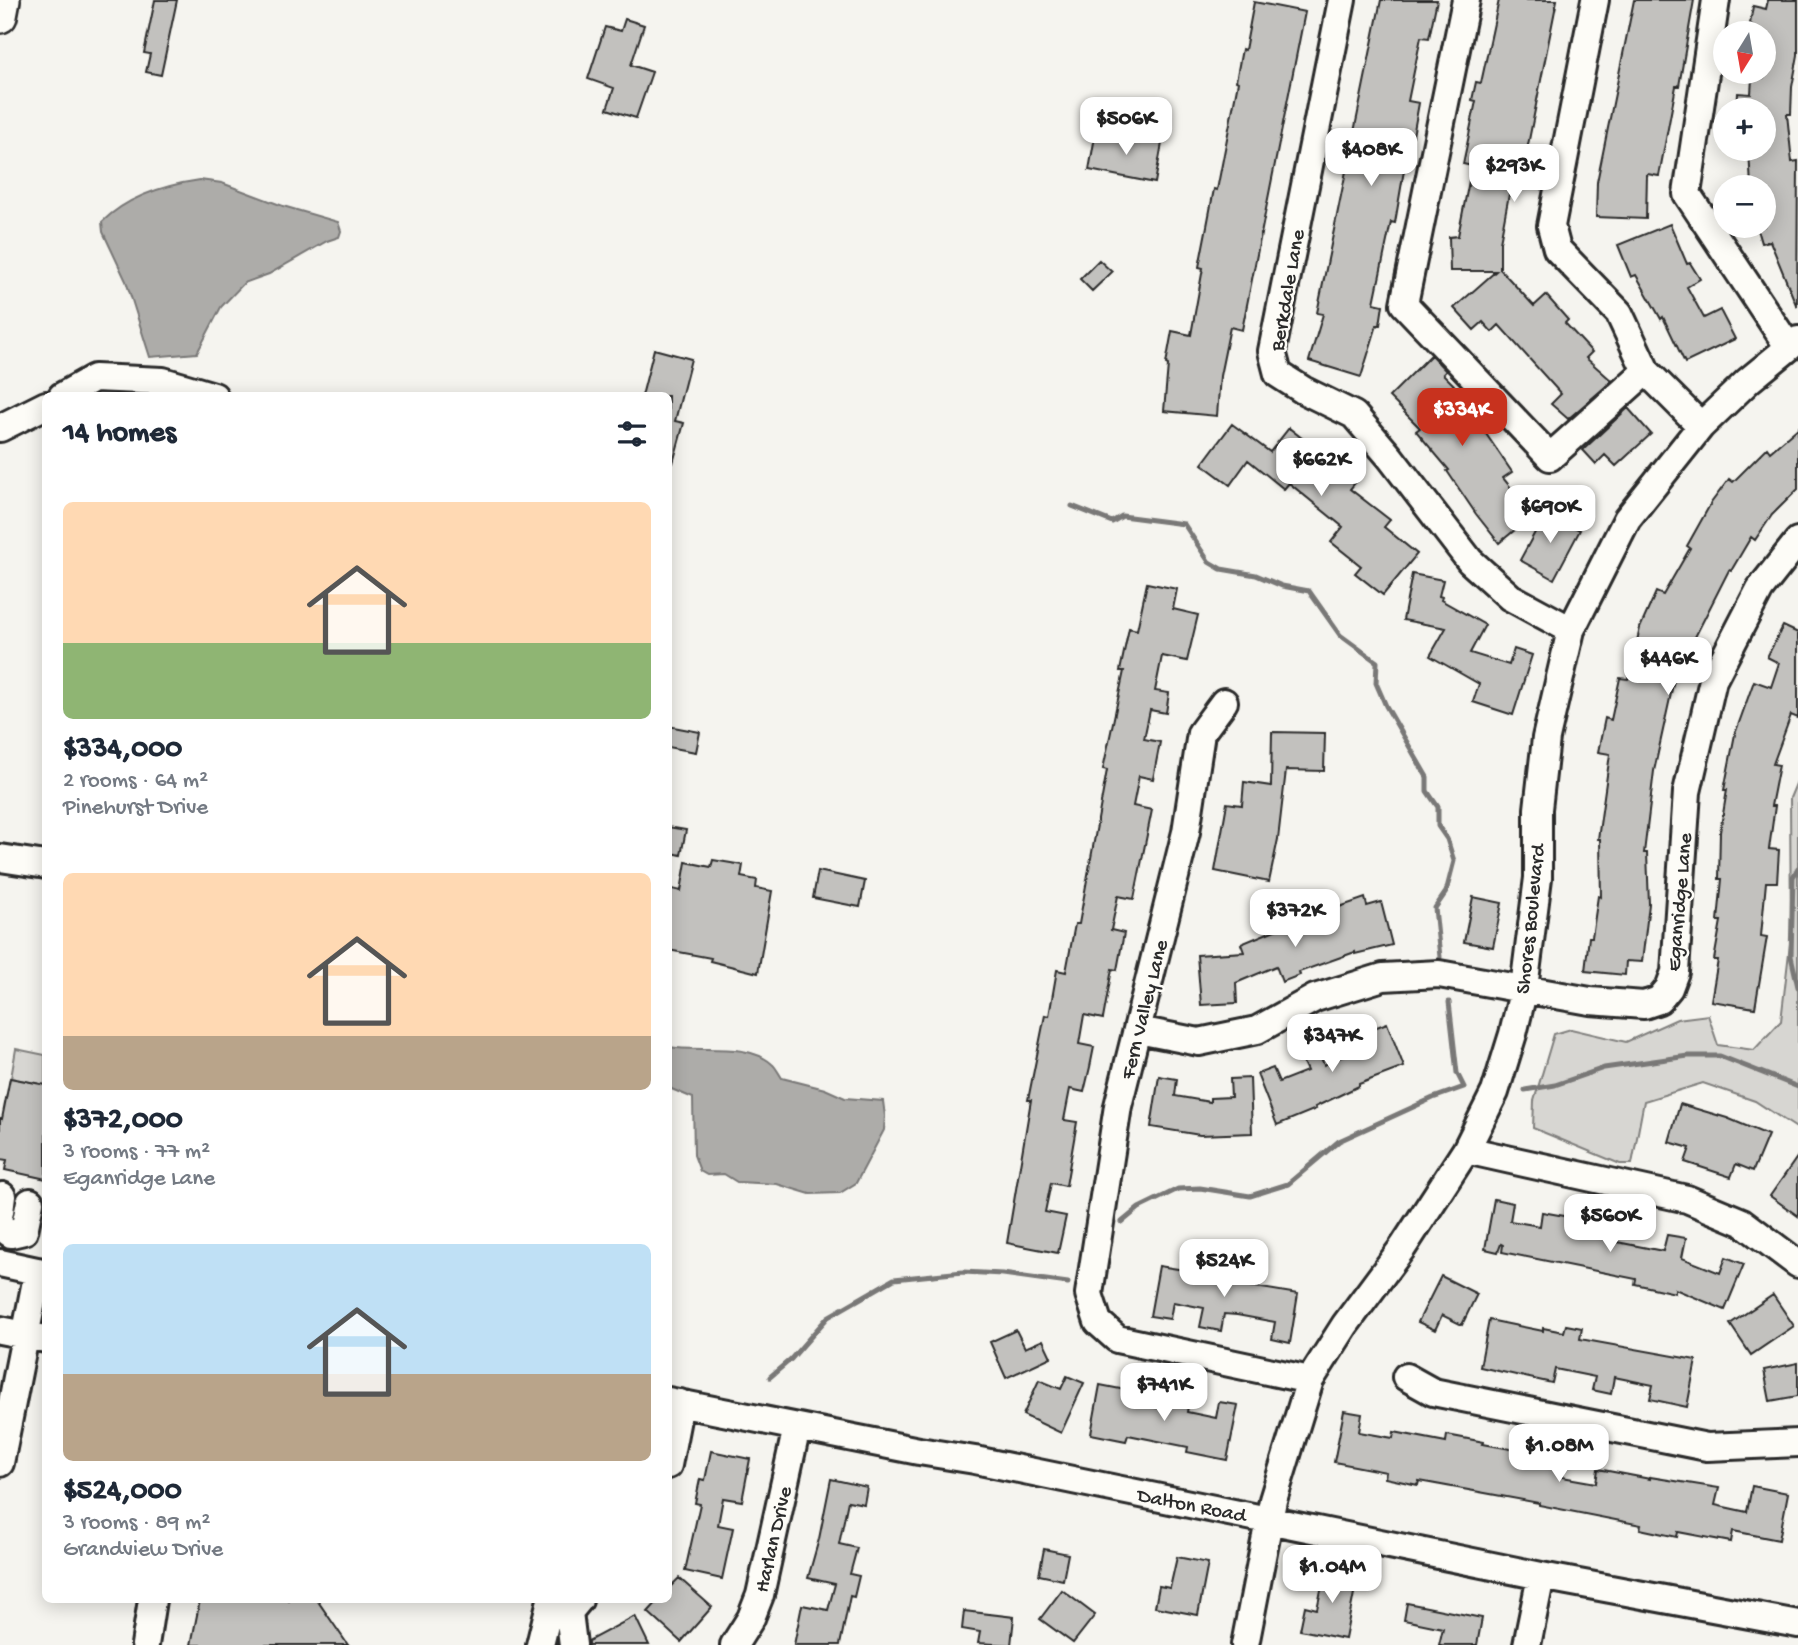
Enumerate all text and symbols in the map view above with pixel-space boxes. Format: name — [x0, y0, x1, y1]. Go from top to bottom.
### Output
north arrow — [1713, 21, 1776, 84]
map controls — [1713, 21, 1776, 238]
pin: $506K — [1077, 97, 1175, 157]
button: + — [1713, 98, 1776, 161]
text: $506K — [1096, 106, 1156, 133]
pin: $408K — [1322, 128, 1420, 188]
text: $408K — [1341, 137, 1401, 164]
pin: $293K — [1465, 144, 1563, 204]
text: $293K — [1485, 153, 1543, 180]
button: − — [1713, 175, 1776, 238]
street label: Berkdale Lane — [1266, 227, 1313, 354]
pin: $334K — [1413, 388, 1511, 448]
text: $334K — [1433, 397, 1491, 424]
icon: filters — [613, 415, 651, 453]
text: 14 homes — [63, 417, 176, 452]
pin: $662K — [1272, 438, 1370, 498]
text: $662K — [1292, 447, 1350, 474]
pin: $690K — [1501, 486, 1599, 545]
text: $690K — [1520, 494, 1580, 521]
icon: home — [294, 547, 420, 673]
pin: $446K — [1619, 638, 1717, 697]
text: $446K — [1640, 646, 1696, 673]
text: $334,000 — [63, 733, 182, 768]
text: 2 rooms · 64 m² — [63, 768, 208, 795]
text: Pinehurst Drive — [63, 795, 208, 822]
street label: Eganridge Lane — [1663, 831, 1700, 973]
street label: Shores Boulevard — [1512, 842, 1553, 996]
pin: $372K — [1246, 890, 1344, 949]
text: $372K — [1266, 898, 1324, 925]
icon: home — [294, 918, 420, 1044]
street label: Fern Valley Lane — [1117, 936, 1176, 1083]
pin: $347K — [1283, 1014, 1381, 1074]
text: $347K — [1303, 1023, 1361, 1050]
text: $372,000 — [63, 1104, 183, 1139]
text: 3 rooms · 77 m² — [63, 1139, 210, 1166]
text: Eganridge Lane — [63, 1166, 215, 1193]
pin: $560K — [1561, 1194, 1659, 1254]
text: $560K — [1580, 1203, 1640, 1230]
pin: $524K — [1175, 1240, 1273, 1299]
text: $524K — [1195, 1248, 1253, 1275]
icon: home — [294, 1289, 420, 1415]
pin: $741K — [1115, 1364, 1213, 1423]
text: $741K — [1136, 1372, 1192, 1399]
pin: $1.08M — [1502, 1424, 1616, 1484]
text: $1.08M — [1525, 1433, 1593, 1460]
text: $524,000 — [63, 1475, 182, 1510]
street label: Harlan Drive — [751, 1483, 800, 1595]
street label: Dalton Road — [1133, 1484, 1249, 1531]
text: 3 rooms · 89 m² — [63, 1510, 210, 1537]
text: Grandview Drive — [63, 1537, 223, 1564]
pin: $1.04M — [1275, 1546, 1389, 1605]
text: $1.04M — [1299, 1554, 1365, 1581]

